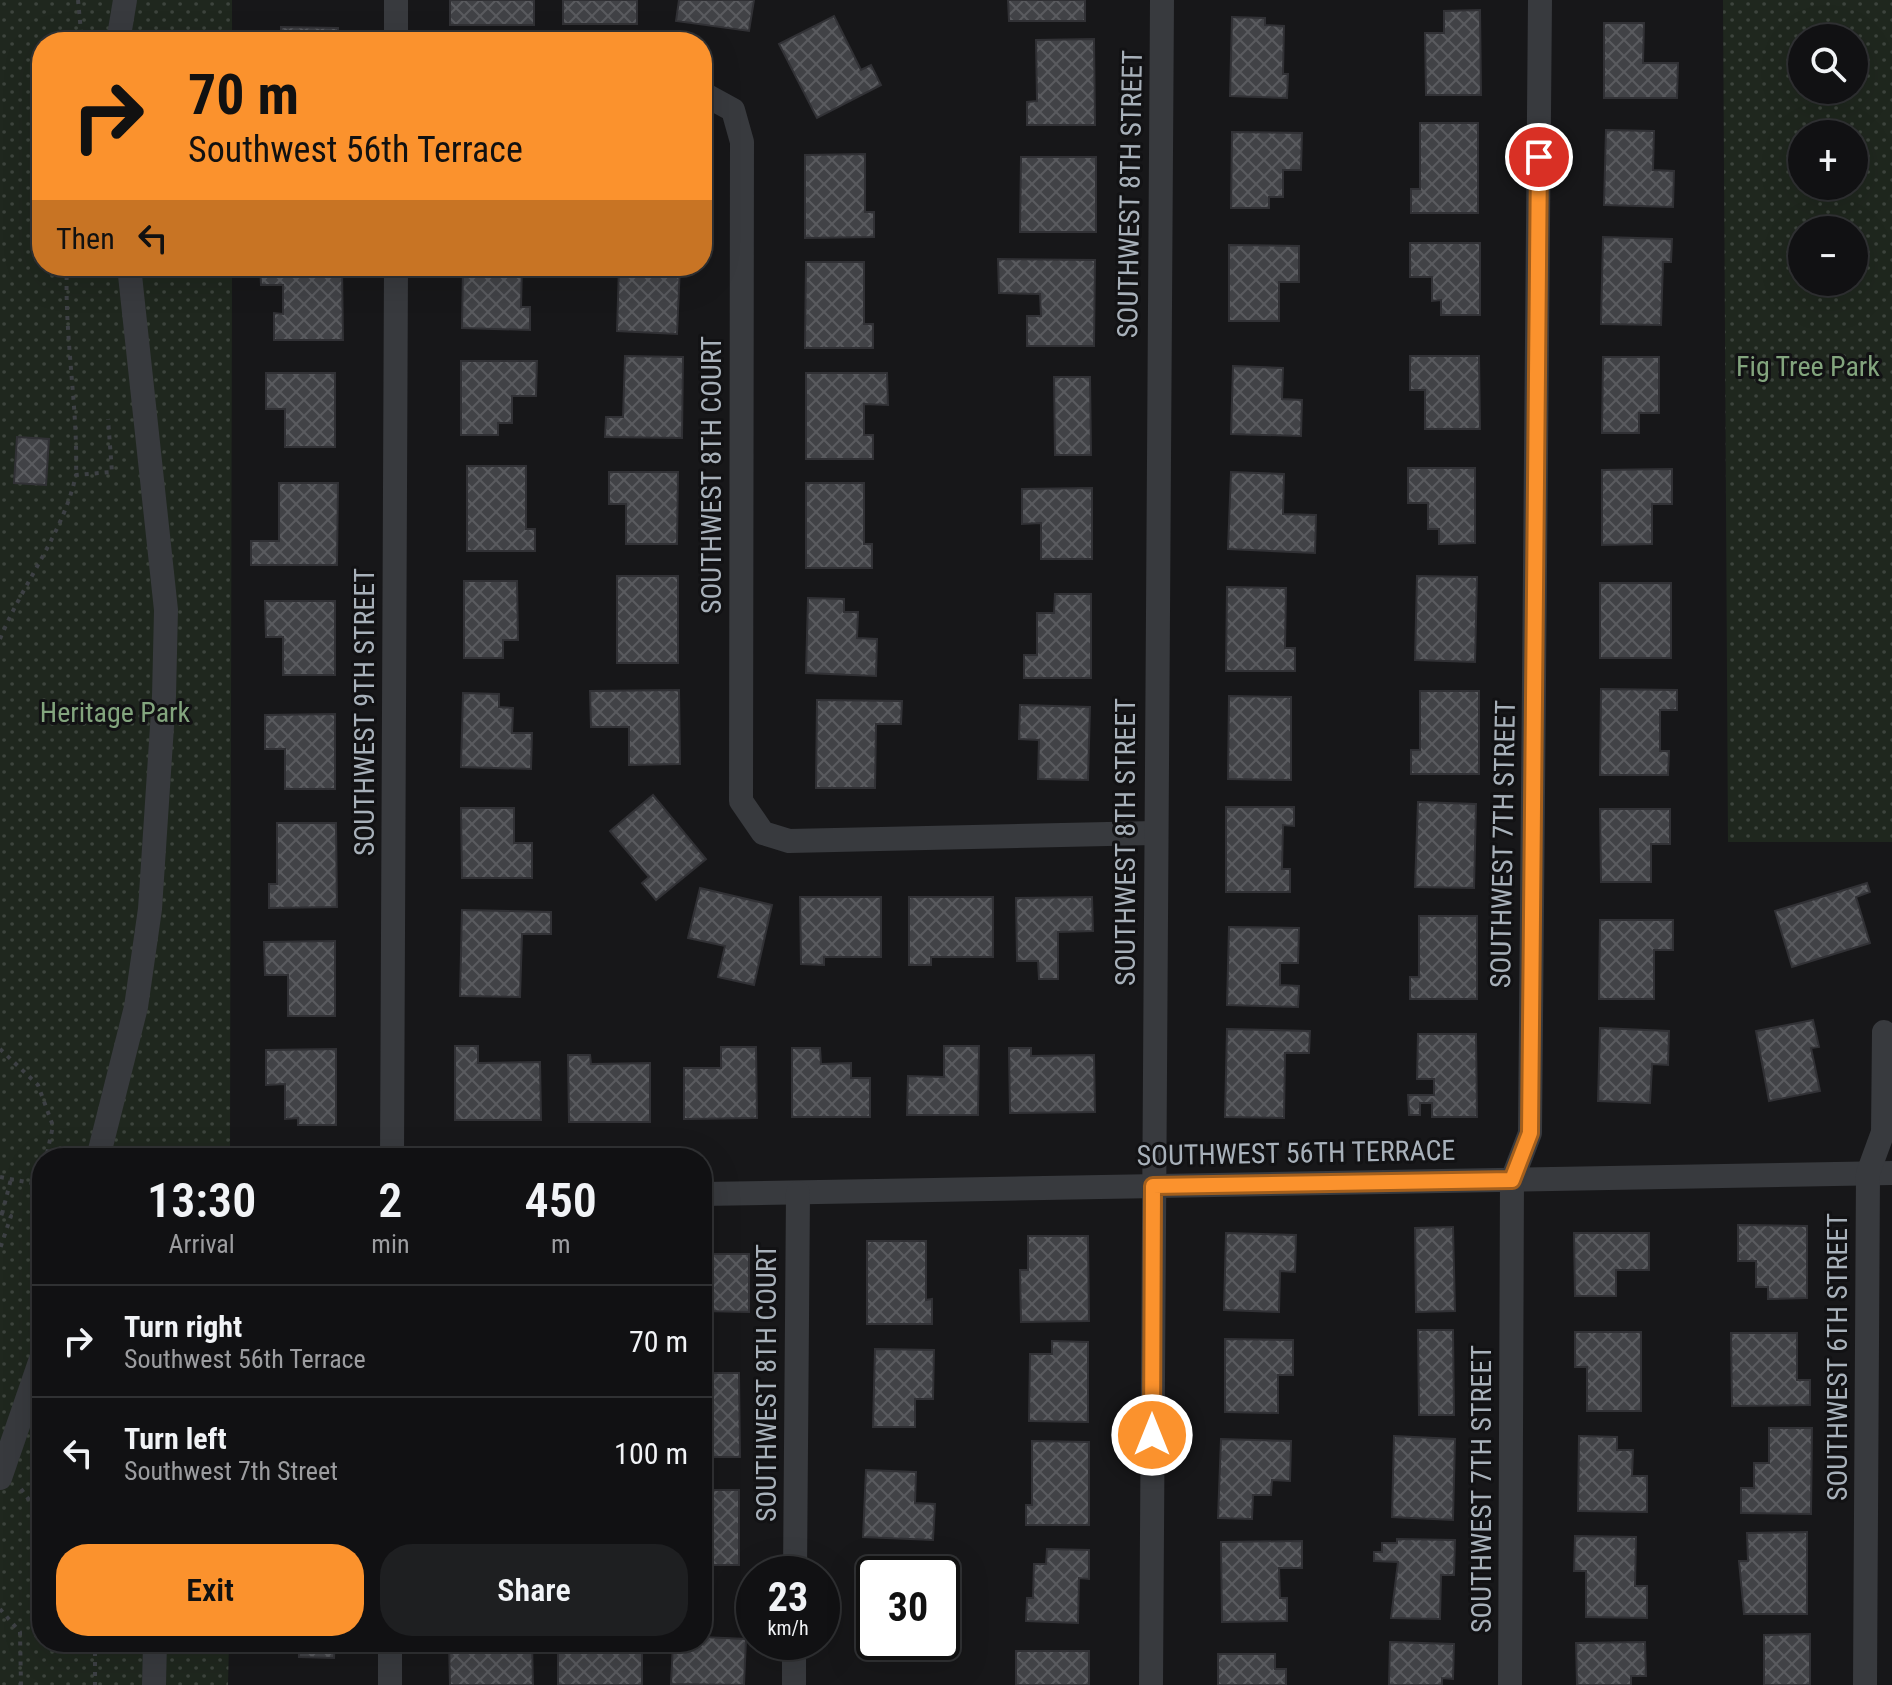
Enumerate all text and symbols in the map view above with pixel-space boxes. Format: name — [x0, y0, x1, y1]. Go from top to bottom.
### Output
map controls — [1788, 24, 1868, 296]
button: search — [1788, 24, 1868, 104]
street label: SOUTHWEST 8TH STREET — [1111, 50, 1149, 338]
text: 70 m — [188, 62, 299, 128]
icon: right — [56, 64, 160, 168]
button: + — [1788, 120, 1868, 200]
pin — [1505, 123, 1573, 191]
text: Southwest 56th Terrace — [188, 129, 523, 171]
icon: arrive — [1517, 135, 1561, 179]
icon: left — [131, 216, 175, 260]
button: − — [1788, 216, 1868, 296]
text: Then — [56, 221, 115, 256]
street label: SOUTHWEST 8TH COURT — [695, 336, 728, 614]
park label: Fig Tree Park — [1736, 350, 1880, 383]
street label: SOUTHWEST 9TH STREET — [348, 568, 381, 856]
park label: Heritage Park — [40, 696, 191, 729]
street label: SOUTHWEST 8TH STREET — [1109, 698, 1142, 986]
street label: SOUTHWEST 7TH STREET — [1484, 700, 1522, 988]
street label: SOUTHWEST 56TH TERRACE — [1136, 1134, 1456, 1172]
text: 13:30 — [147, 1172, 256, 1229]
text: 2 — [378, 1172, 402, 1229]
text: 450 — [525, 1172, 597, 1229]
street label: SOUTHWEST 6TH STREET — [1821, 1213, 1854, 1501]
text: Arrival — [169, 1229, 235, 1259]
text: min — [371, 1229, 409, 1259]
text: m — [551, 1229, 571, 1259]
street label: SOUTHWEST 8TH COURT — [750, 1244, 783, 1522]
text: Turn right — [124, 1309, 242, 1344]
icon: right — [56, 1319, 100, 1363]
text: 70 m — [629, 1324, 688, 1359]
text: Southwest 56th Terrace — [124, 1344, 366, 1374]
street label: SOUTHWEST 7TH STREET — [1465, 1345, 1498, 1633]
position arrow — [1110, 1393, 1194, 1477]
text: Turn left — [124, 1421, 227, 1456]
icon: left — [56, 1431, 100, 1475]
text: 100 m — [614, 1436, 688, 1471]
text: Southwest 7th Street — [124, 1456, 338, 1486]
button: Exit — [56, 1544, 364, 1636]
button: Share — [380, 1544, 688, 1636]
speed limit sign: 30 — [856, 1556, 960, 1660]
text: 23 — [768, 1574, 808, 1621]
text: km/h — [767, 1616, 809, 1640]

